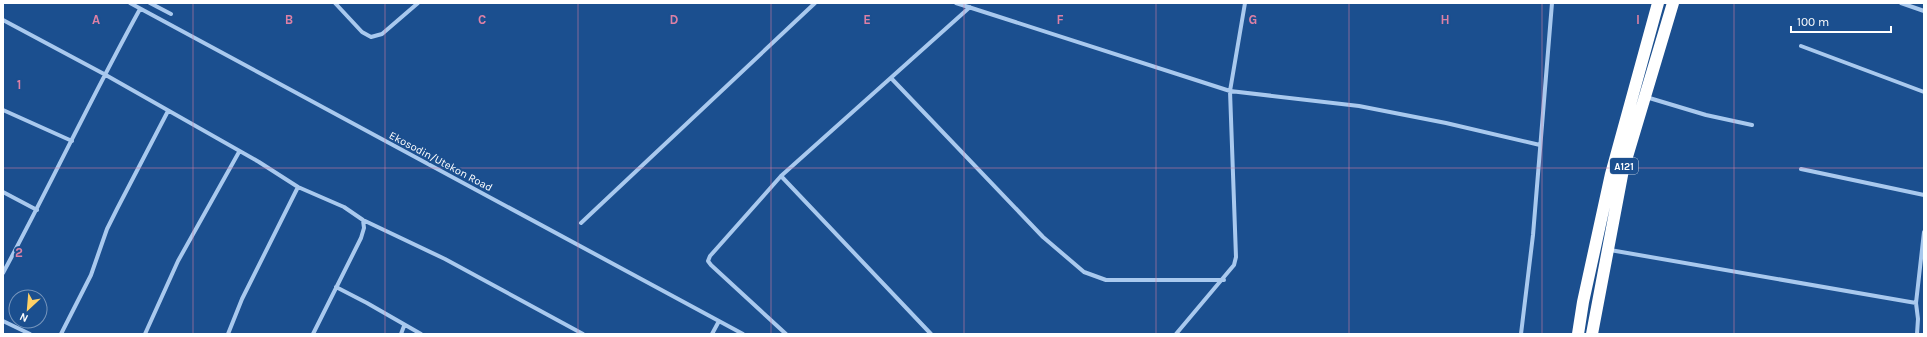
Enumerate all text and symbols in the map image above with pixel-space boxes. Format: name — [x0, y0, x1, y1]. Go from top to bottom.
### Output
scale bar — [1791, 8, 1891, 34]
text: A — [92, 12, 100, 27]
text: B — [285, 12, 293, 27]
text: C — [478, 12, 486, 27]
text: D — [670, 12, 679, 27]
text: E — [863, 12, 871, 27]
text: F — [1056, 12, 1064, 27]
text: G — [1249, 12, 1257, 27]
text: H — [1440, 12, 1450, 27]
text: I — [1636, 12, 1640, 27]
text: 100 m — [1797, 15, 1829, 29]
text: 1 — [17, 77, 21, 92]
street label: Ekosodin/Utekon Road — [387, 129, 495, 194]
road number: A121 — [1610, 158, 1638, 174]
text: 2 — [15, 245, 23, 260]
north arrow — [8, 289, 48, 329]
text: N — [17, 310, 30, 325]

